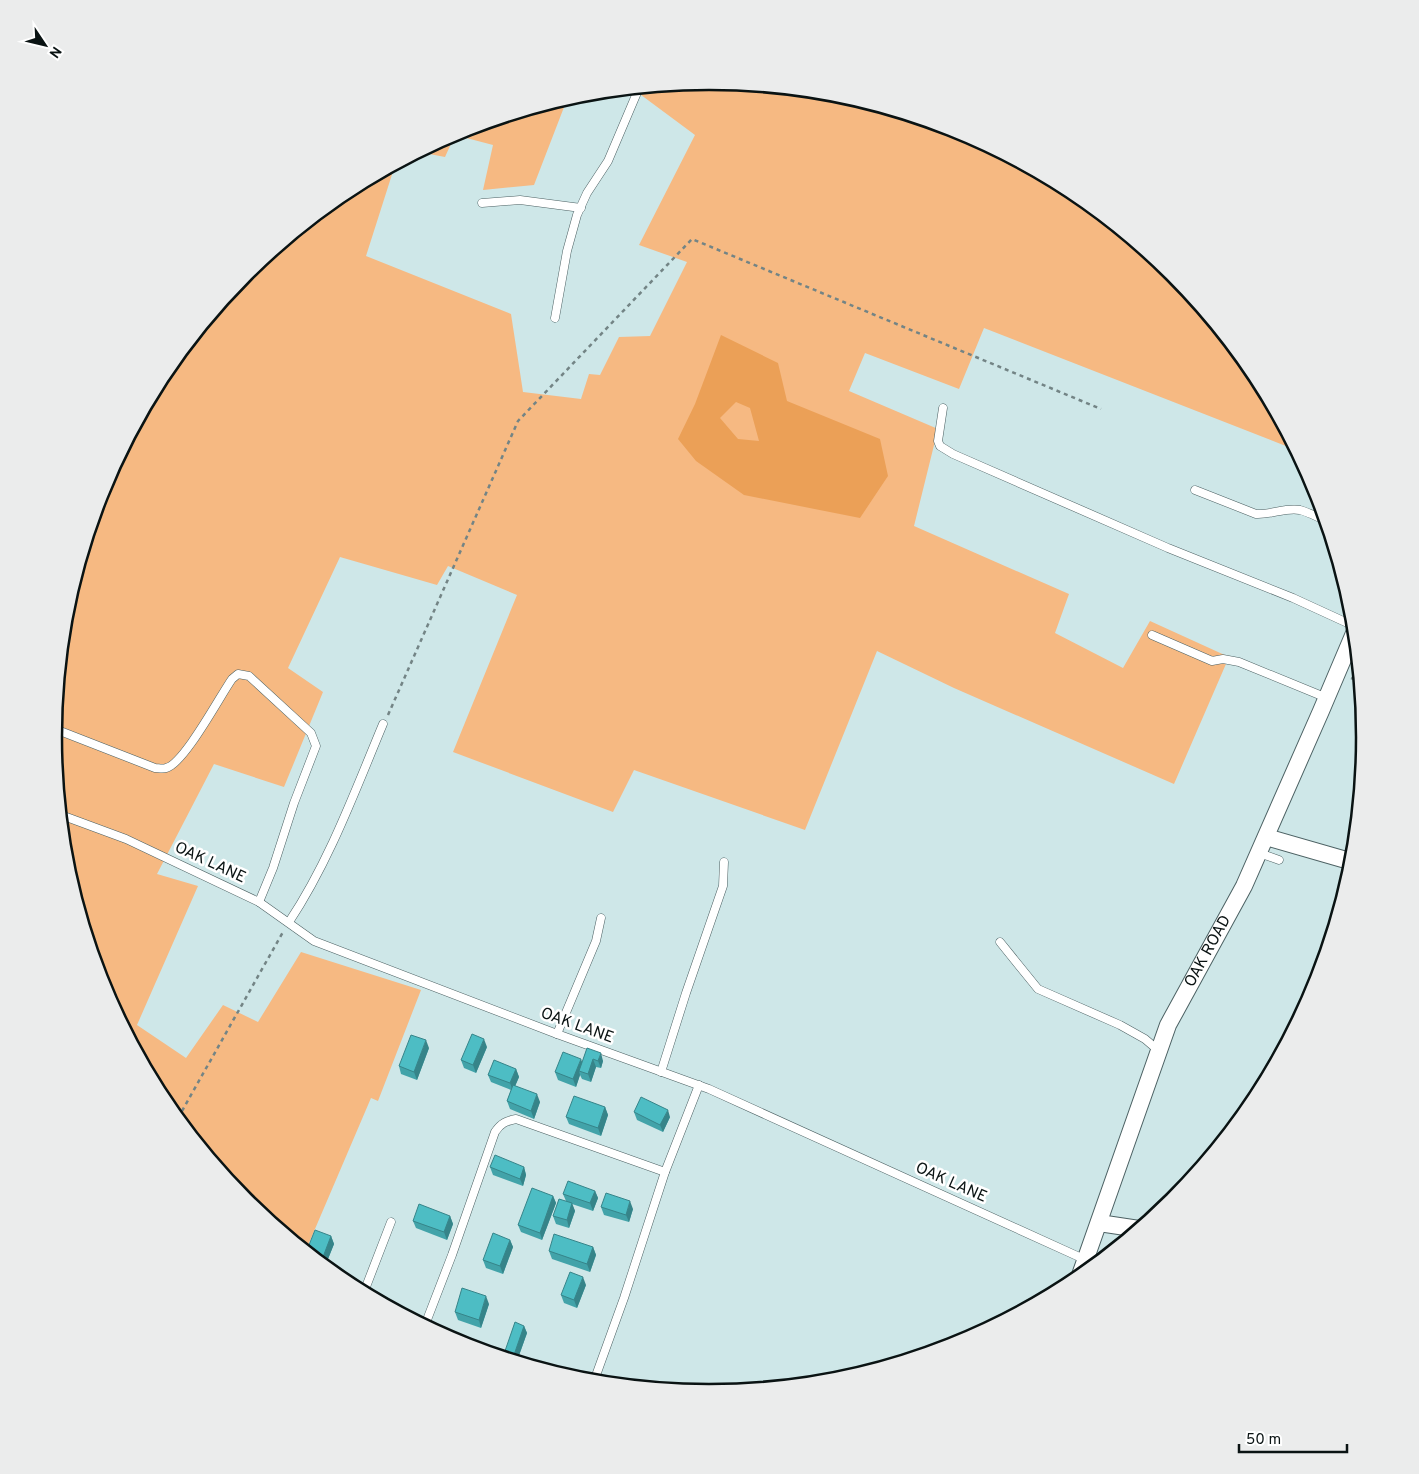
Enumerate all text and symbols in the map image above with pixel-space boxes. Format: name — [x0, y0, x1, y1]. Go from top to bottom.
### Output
north arrow — [20, 20, 70, 70]
text: N — [45, 43, 64, 61]
street label: OAK LANE — [171, 838, 249, 888]
street label: OAK ROAD — [1180, 912, 1236, 991]
street label: OAK LANE — [538, 1004, 616, 1048]
street label: OAK LANE — [912, 1158, 990, 1208]
scale bar — [1239, 1422, 1346, 1454]
text: 50 m — [1246, 1431, 1281, 1450]

